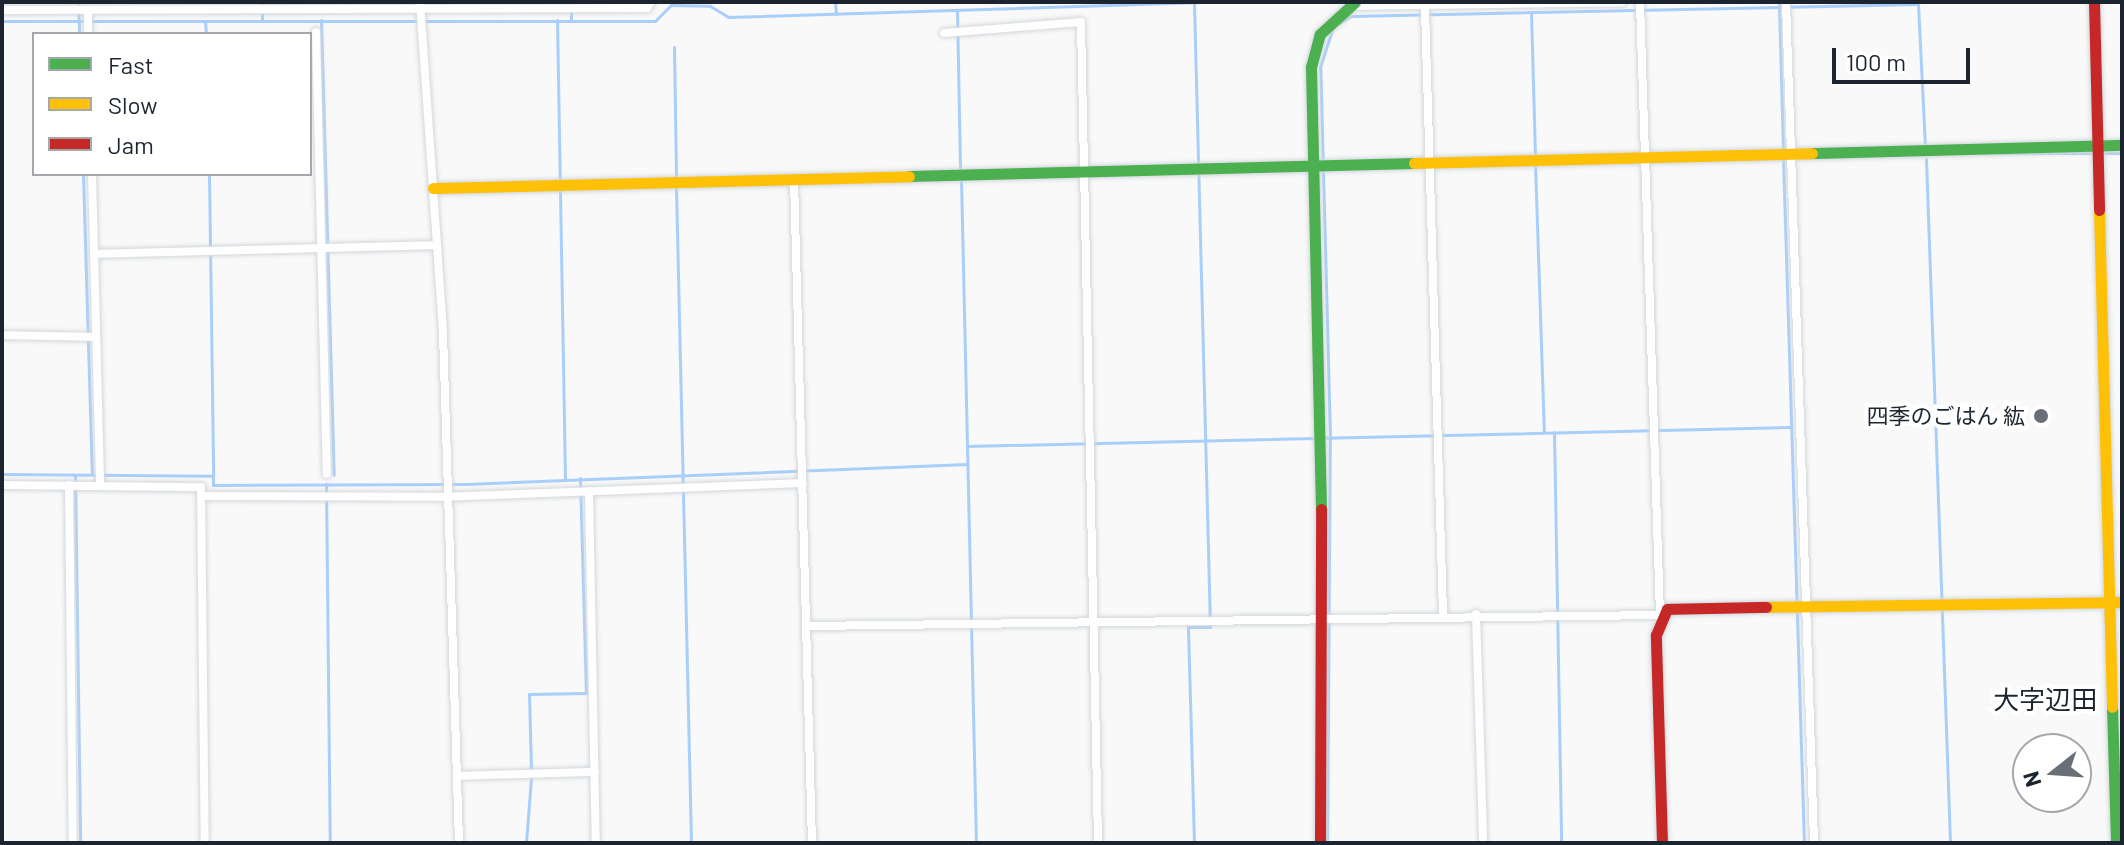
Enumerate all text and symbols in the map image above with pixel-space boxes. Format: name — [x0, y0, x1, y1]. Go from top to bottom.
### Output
legend — [32, 32, 312, 176]
scale bar — [1836, 32, 1974, 82]
text: 100 m — [1846, 47, 1906, 76]
text: Fast — [108, 50, 153, 79]
text: Slow — [108, 90, 157, 119]
text: Jam — [108, 130, 154, 159]
place label: 四季のごはん 紘 — [1867, 403, 2025, 429]
marker: 四季のごはん 紘 — [2032, 407, 2050, 425]
district label: 大字辺田 — [1993, 683, 2097, 715]
north arrow — [2012, 733, 2092, 813]
text: N — [2016, 769, 2046, 790]

